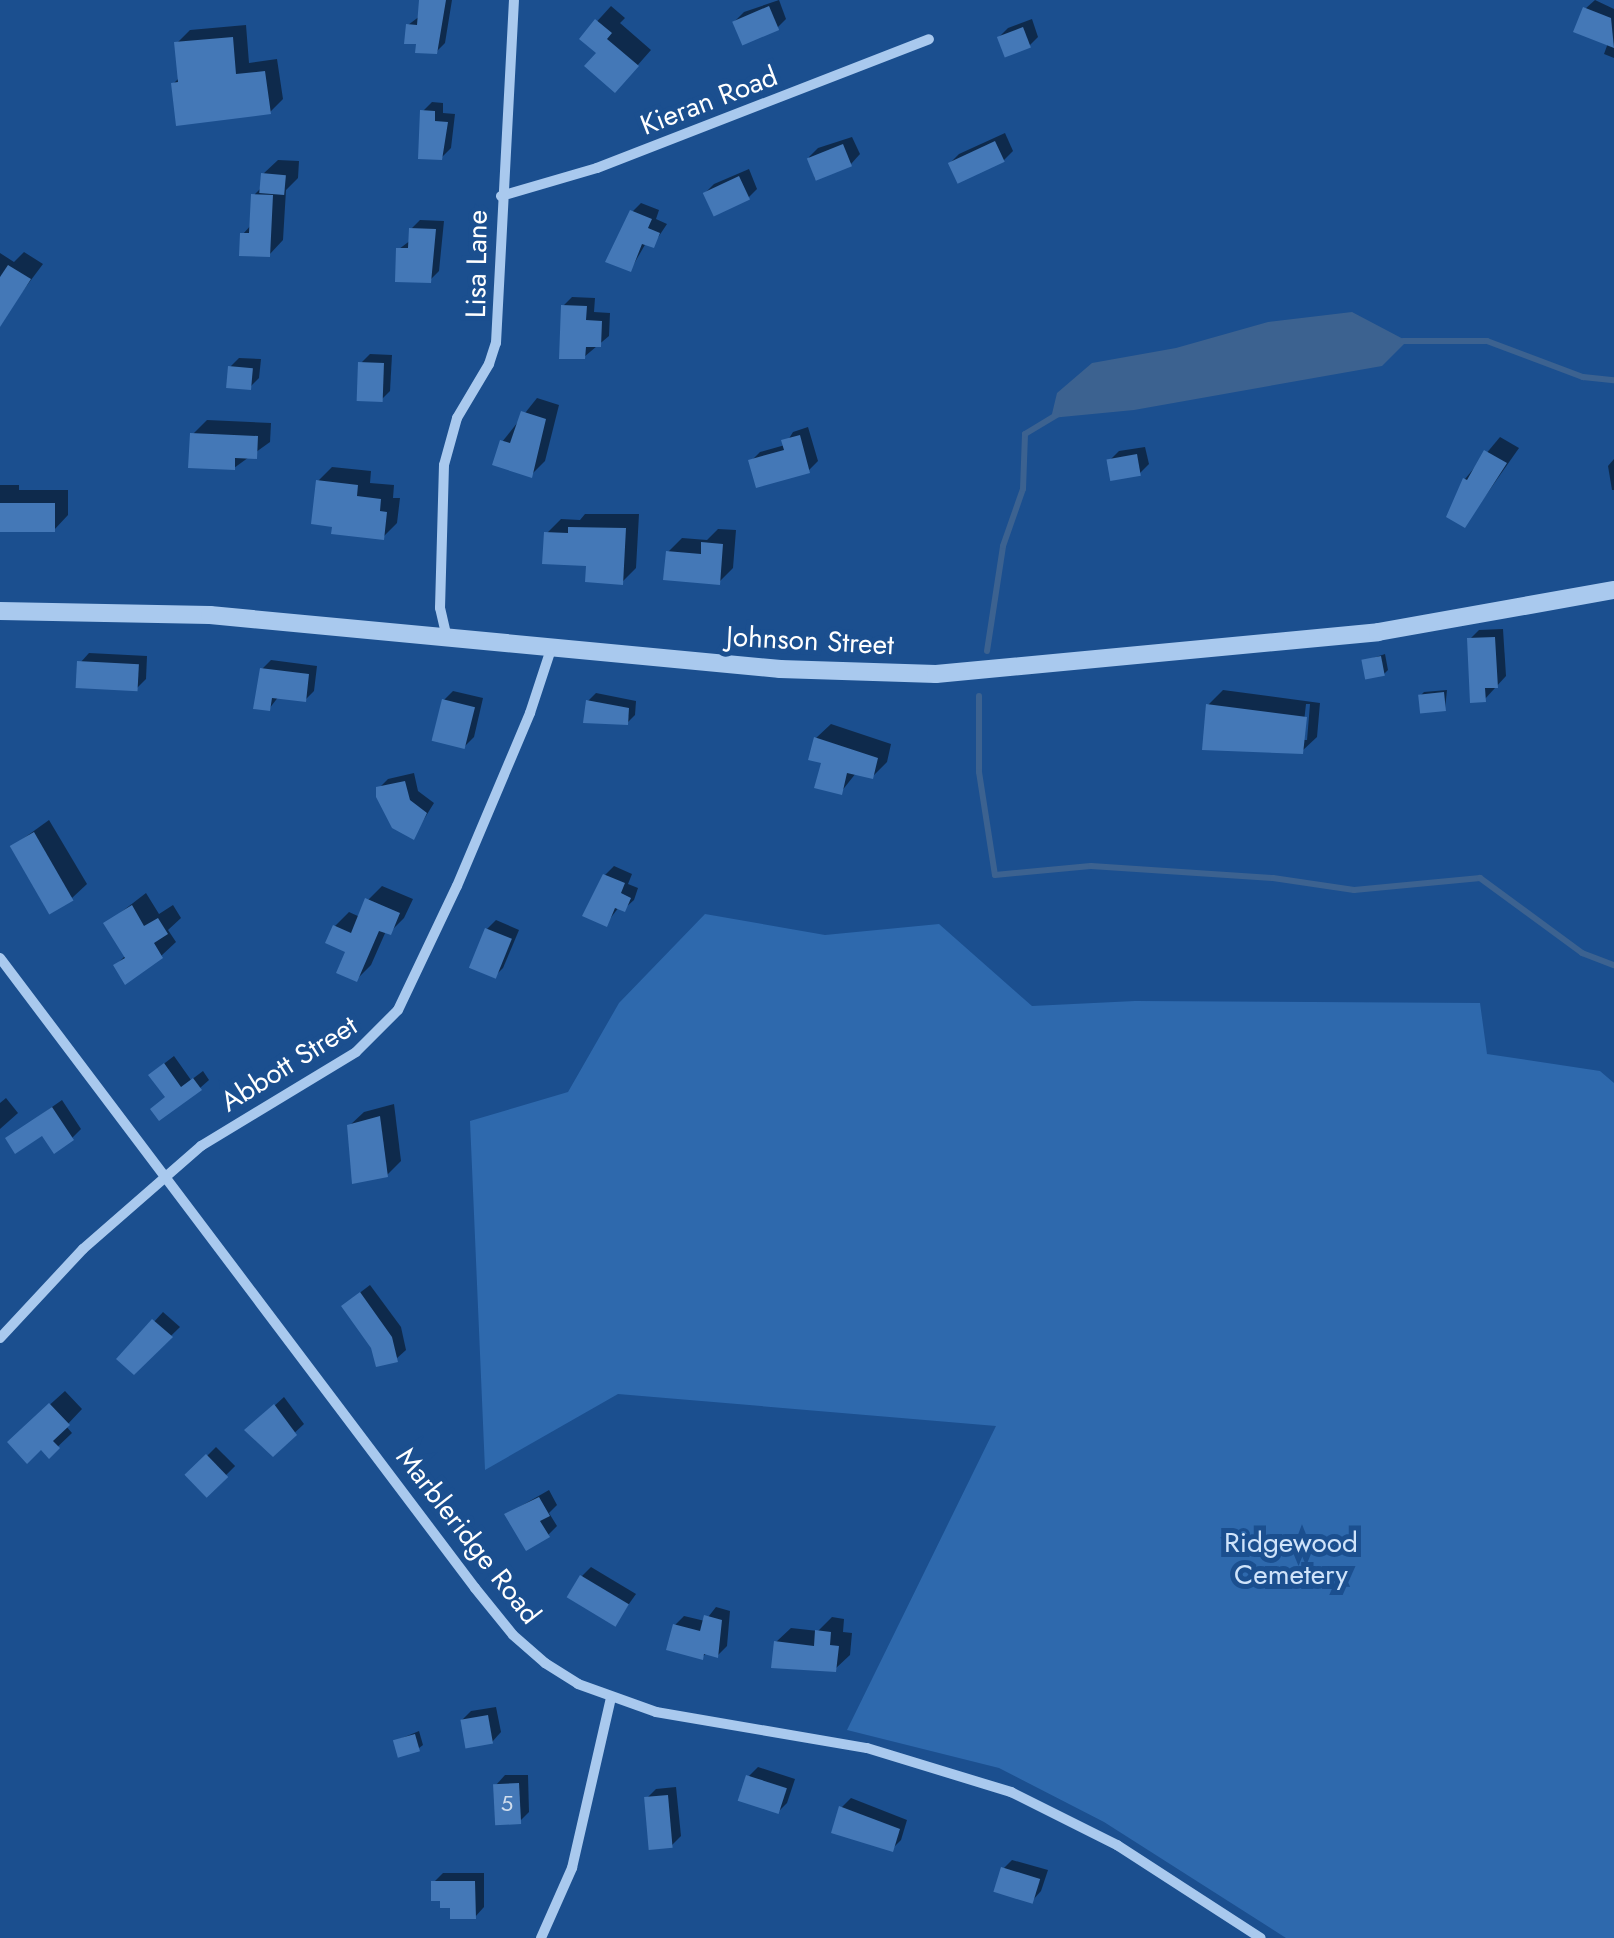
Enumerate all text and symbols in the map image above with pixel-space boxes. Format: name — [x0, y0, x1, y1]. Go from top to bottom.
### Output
street label: Kieran Road — [636, 59, 782, 143]
street label: Lisa Lane — [459, 210, 495, 318]
street label: Johnson Street — [725, 620, 895, 662]
street label: Abbott Street — [215, 1009, 363, 1119]
street label: Marbleridge Road — [389, 1441, 547, 1631]
park label: Ridgewood Cemetery — [1224, 1526, 1358, 1592]
house number: 5 — [501, 1791, 513, 1817]

